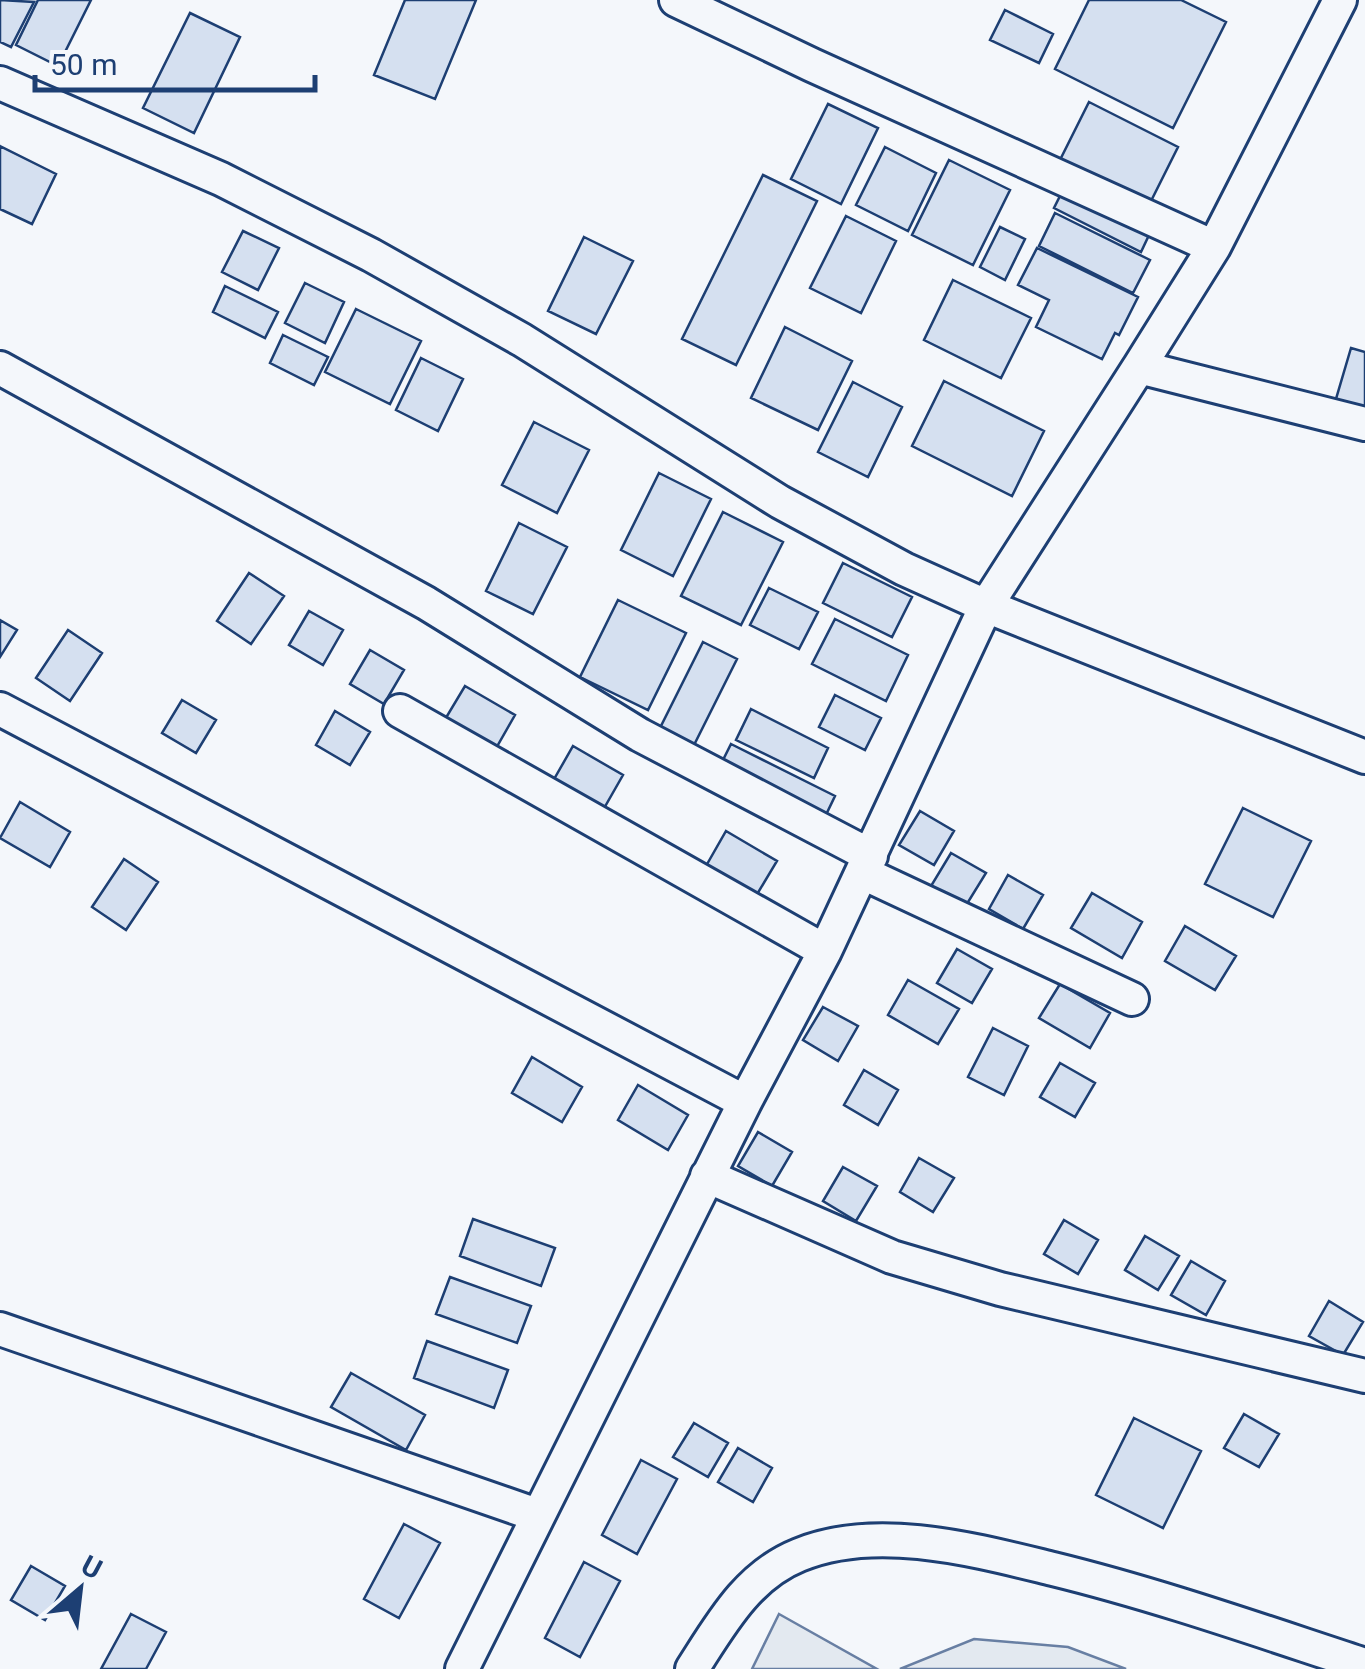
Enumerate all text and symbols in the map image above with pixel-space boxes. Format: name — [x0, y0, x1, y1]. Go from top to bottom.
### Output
scale bar — [35, 30, 315, 92]
text: 50 m — [50, 47, 117, 82]
north arrow — [30, 1539, 130, 1639]
text: U — [76, 1548, 107, 1586]

